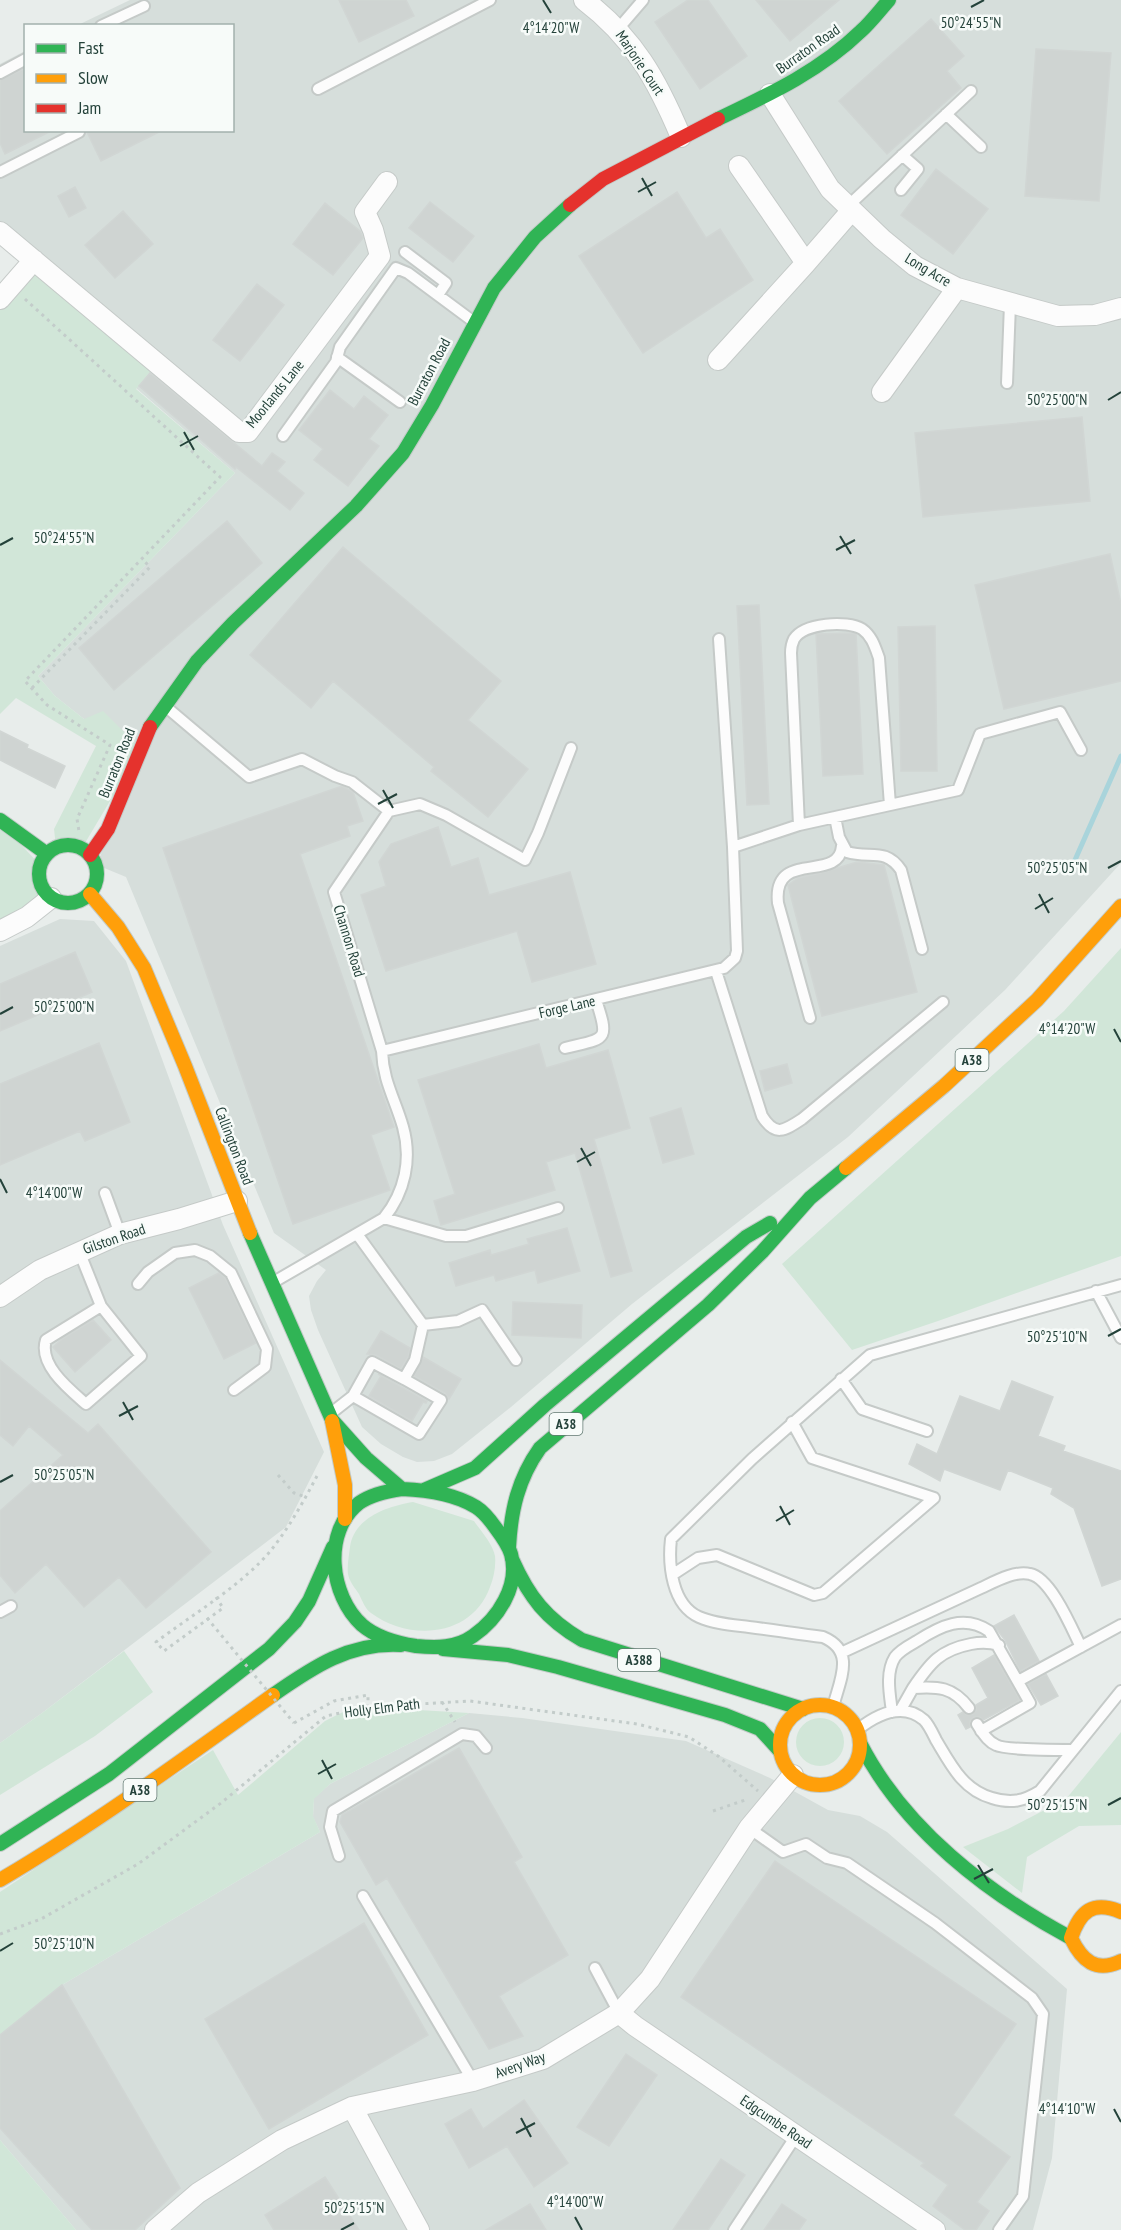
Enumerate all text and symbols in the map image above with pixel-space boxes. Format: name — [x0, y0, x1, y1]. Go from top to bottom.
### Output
text: 50°24'55"N — [941, 13, 1001, 32]
text: 4°14'20"W — [523, 18, 579, 37]
street label: Burraton Road — [772, 20, 843, 77]
legend — [24, 24, 234, 132]
street label: Marjorie Court — [612, 27, 669, 99]
text: Fast — [78, 36, 104, 59]
text: Slow — [78, 66, 109, 89]
text: Jam — [77, 96, 101, 119]
street label: Long Acre — [902, 248, 955, 291]
street label: Burraton Road — [403, 335, 454, 409]
street label: Moorlands Lane — [241, 356, 308, 432]
text: 50°25'00"N — [1027, 390, 1087, 409]
text: 50°24'55"N — [34, 528, 94, 547]
street label: Burraton Road — [94, 725, 139, 801]
text: 50°25'05"N — [1027, 858, 1087, 877]
street label: Channon Road — [330, 902, 369, 979]
street label: Forge Lane — [537, 991, 597, 1022]
text: 50°25'00"N — [34, 997, 94, 1016]
text: 4°14'20"W — [1039, 1019, 1095, 1038]
road number: A38 — [956, 1049, 988, 1071]
street label: Callington Road — [211, 1104, 258, 1187]
text: 4°14'00"W — [26, 1183, 82, 1202]
street label: Gilston Road — [80, 1219, 148, 1258]
text: 50°25'10"N — [1027, 1327, 1087, 1346]
road number: A38 — [550, 1413, 582, 1435]
text: 50°25'05"N — [34, 1465, 94, 1484]
road number: A388 — [618, 1649, 660, 1671]
street label: Holly Elm Path — [343, 1693, 421, 1722]
road number: A38 — [124, 1779, 156, 1801]
text: 50°25'15"N — [1027, 1795, 1087, 1814]
text: 50°25'10"N — [34, 1934, 94, 1953]
street label: Avery Way — [492, 2047, 548, 2082]
street label: Edgcumbe Road — [737, 2091, 816, 2153]
text: 4°14'10"W — [1039, 2099, 1095, 2118]
text: 4°14'00"W — [547, 2192, 603, 2211]
text: 50°25'15"N — [324, 2198, 384, 2217]

